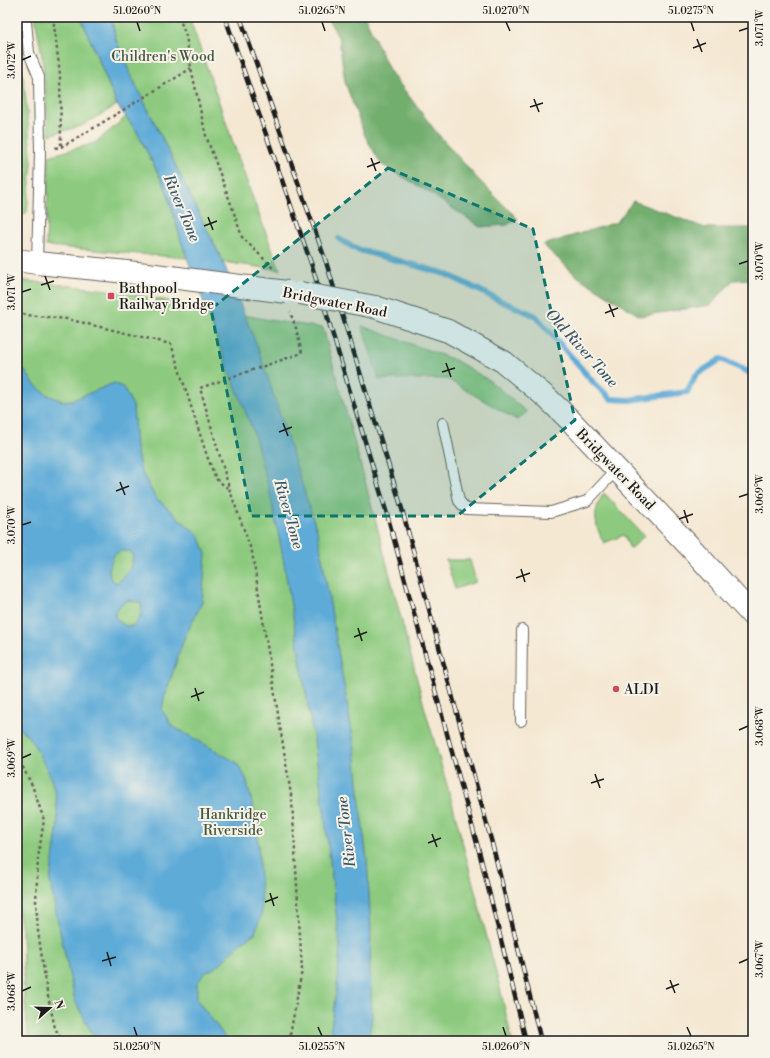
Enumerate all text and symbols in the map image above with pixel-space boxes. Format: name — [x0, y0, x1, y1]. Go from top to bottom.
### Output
text: 51.0260°N — [113, 5, 162, 17]
text: 51.0265°N — [298, 5, 346, 17]
text: 51.0270°N — [483, 5, 530, 17]
text: 51.0275°N — [668, 5, 714, 17]
text: 3.071°W — [754, 9, 766, 46]
text: 3.072°W — [6, 40, 18, 79]
park label: Children's Wood — [111, 48, 215, 66]
water label: River Tone — [158, 171, 204, 245]
text: 3.070°W — [754, 241, 766, 280]
text: 3.071°W — [6, 273, 18, 310]
place label: Bathpool Railway Bridge — [118, 280, 214, 314]
street label: Bridgwater Road — [280, 284, 389, 322]
marker: Bathpool Railway Bridge — [106, 291, 116, 301]
water label: Old River Tone — [541, 305, 622, 392]
street label: Bridgwater Road — [571, 425, 659, 514]
text: 3.069°W — [754, 473, 766, 514]
water label: River Tone — [269, 476, 307, 551]
text: 3.070°W — [6, 505, 18, 544]
place label: ALDI — [623, 681, 660, 699]
marker: ALDI — [611, 684, 621, 694]
text: 3.068°W — [754, 705, 766, 746]
text: 3.069°W — [6, 737, 18, 778]
water label: River Tone — [333, 795, 360, 869]
park label: Hankridge Riverside — [199, 806, 267, 840]
text: 3.067°W — [754, 939, 766, 978]
text: 3.068°W — [6, 970, 18, 1011]
north arrow — [30, 988, 70, 1028]
text: N — [50, 998, 67, 1012]
text: 51.0250°N — [113, 1041, 161, 1053]
text: 51.0255°N — [299, 1041, 346, 1053]
text: 51.0260°N — [482, 1041, 531, 1053]
text: 51.0265°N — [667, 1041, 715, 1053]

